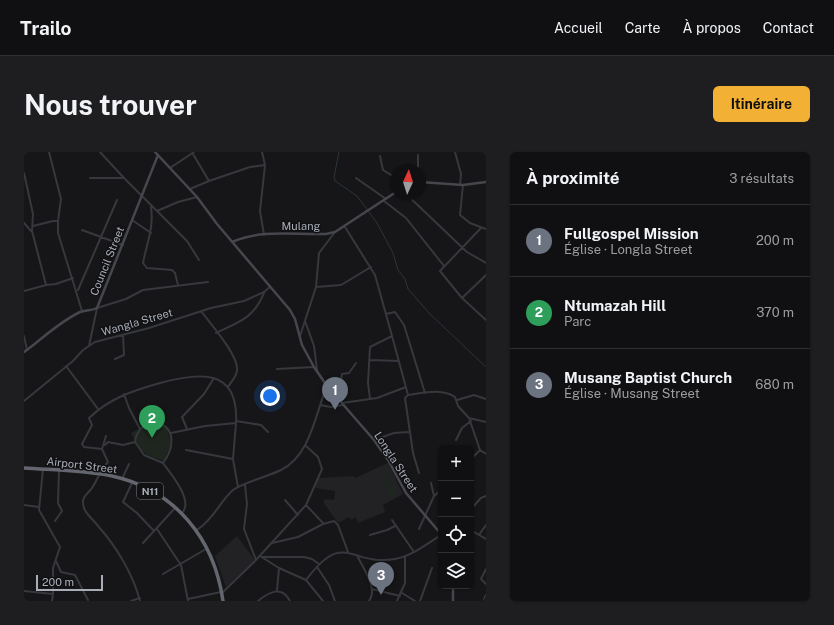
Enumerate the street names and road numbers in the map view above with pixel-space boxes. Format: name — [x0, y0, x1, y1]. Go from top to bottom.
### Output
street label: Mulang — [282, 220, 321, 232]
street label: Council Street — [88, 225, 126, 297]
street label: Wangla Street — [100, 306, 174, 338]
street label: Longla Street — [372, 429, 420, 495]
street label: Airport Street — [46, 455, 118, 475]
road number: N11 — [137, 483, 163, 499]

